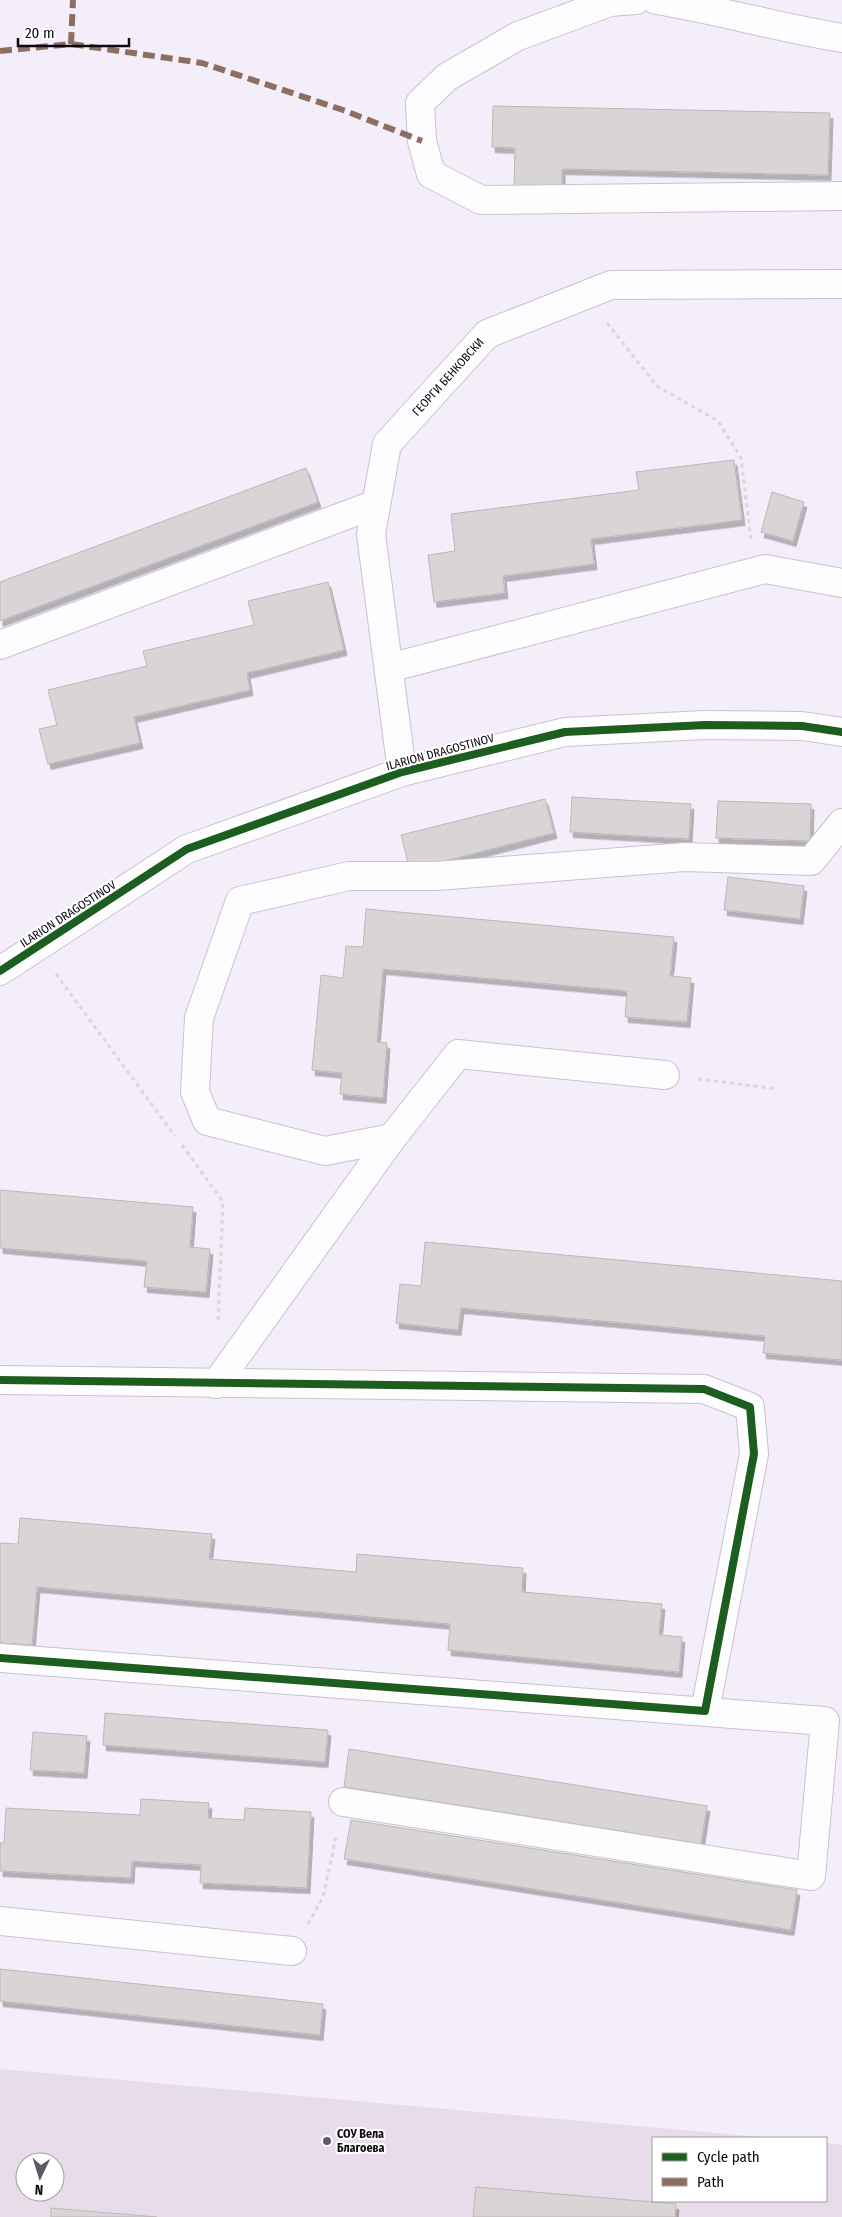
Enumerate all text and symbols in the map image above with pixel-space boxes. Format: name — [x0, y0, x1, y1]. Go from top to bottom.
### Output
scale bar — [18, 15, 129, 47]
text: 20 m — [25, 24, 55, 42]
street label: ГЕОРГИ БЕНКОВСКИ — [409, 335, 487, 419]
street label: ILARION DRAGOSTINOV — [384, 731, 497, 773]
street label: ILARION DRAGOSTINOV — [17, 877, 119, 950]
place label: СОУ Вела Благоева — [337, 2127, 384, 2155]
marker: СОУ Вела Благоева — [321, 2135, 333, 2147]
legend — [652, 2137, 827, 2202]
text: Cycle path — [697, 2148, 760, 2166]
north arrow — [15, 2152, 65, 2202]
text: Path — [697, 2173, 724, 2191]
text: N — [34, 2181, 44, 2198]

